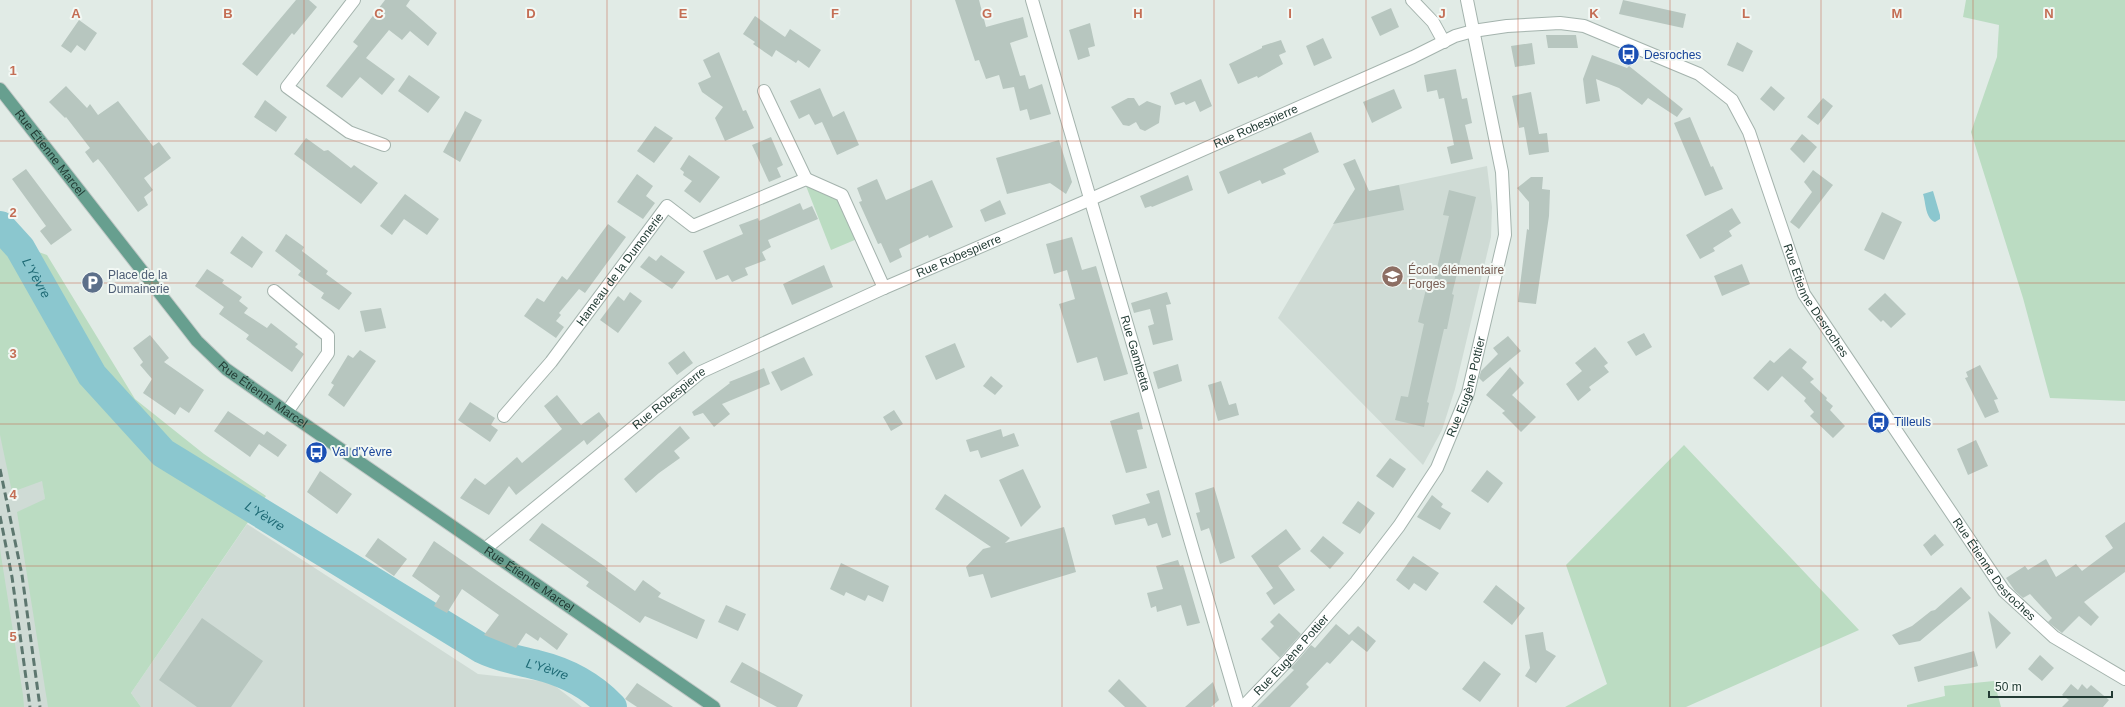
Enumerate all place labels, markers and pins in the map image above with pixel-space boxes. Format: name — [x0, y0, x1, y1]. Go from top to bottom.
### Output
bus stop icon: Desroches — [1615, 42, 1641, 68]
place label: Desroches — [1644, 48, 1701, 62]
place label: École élémentaire Forges — [1408, 262, 1504, 291]
school or university icon: École élémentaire Forges — [1379, 264, 1405, 290]
place label: Place de la Dumainerie — [108, 268, 170, 296]
parking icon: Place de la Dumainerie — [80, 269, 106, 295]
bus stop icon: Tilleuls — [1865, 409, 1891, 435]
place label: Tilleuls — [1894, 415, 1931, 429]
bus stop icon: Val d'Yèvre — [304, 439, 330, 465]
place label: Val d'Yèvre — [332, 445, 392, 459]

